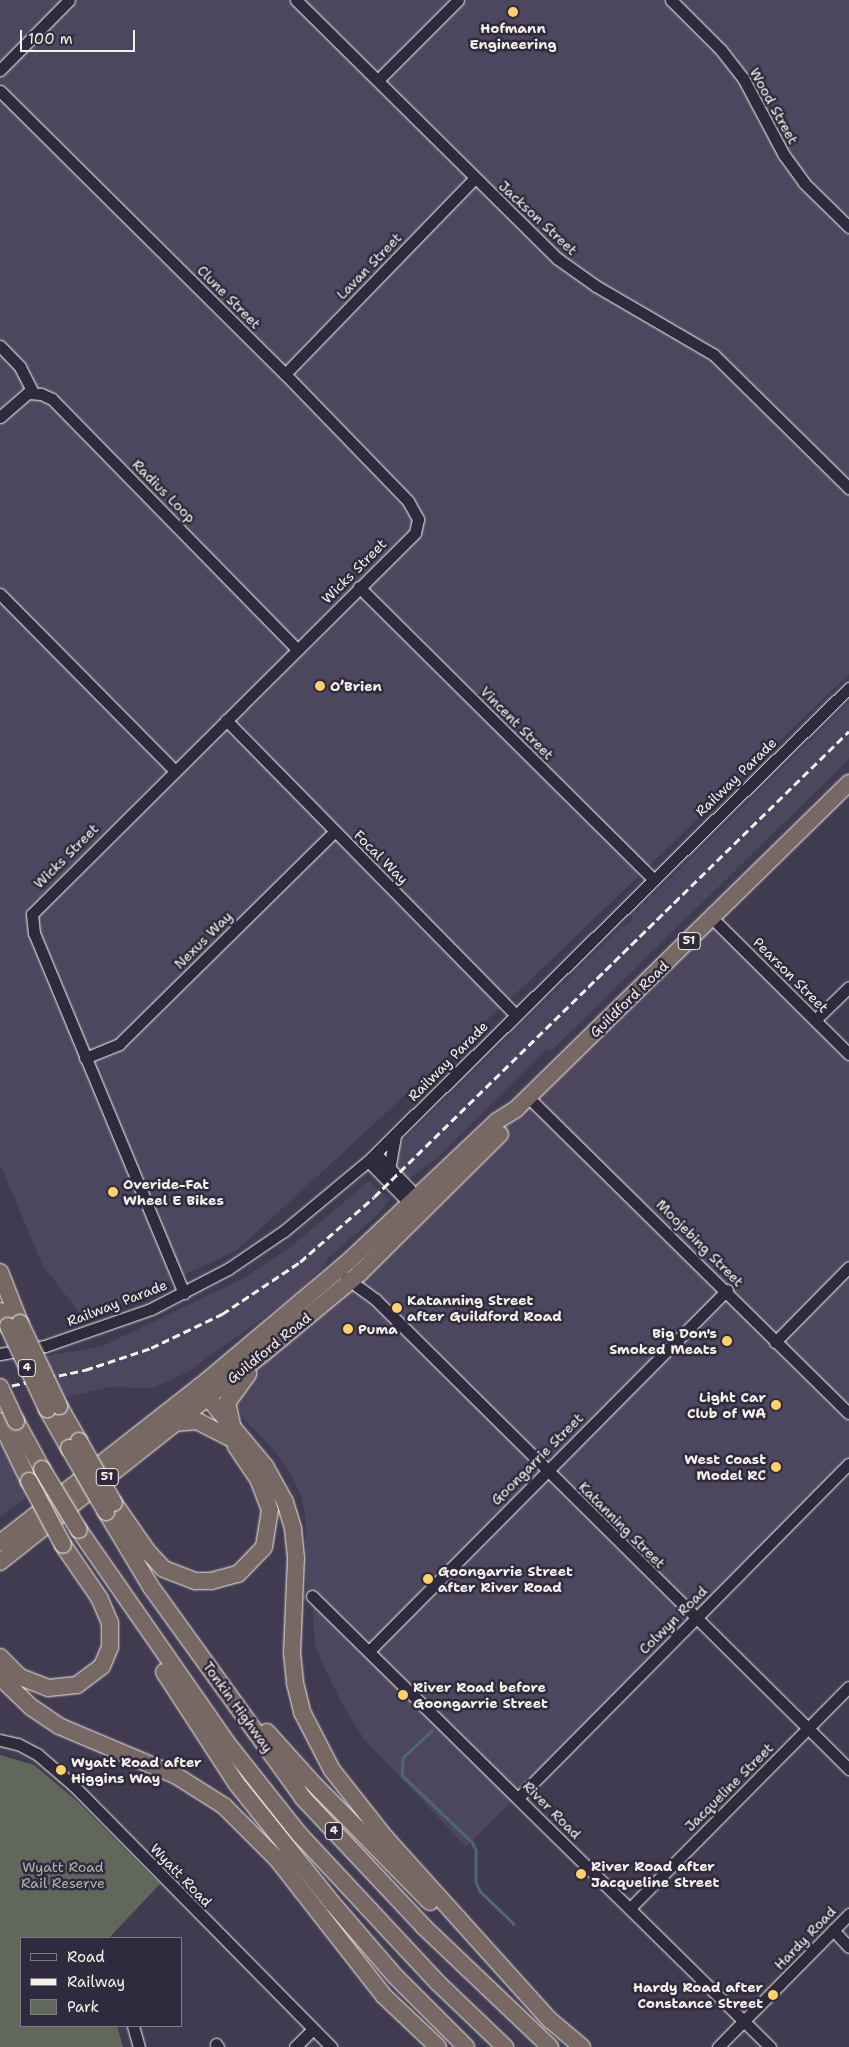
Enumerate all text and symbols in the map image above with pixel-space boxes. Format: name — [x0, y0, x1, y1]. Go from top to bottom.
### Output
marker: Hofmann Engineering — [507, 6, 519, 18]
scale bar — [22, 20, 138, 52]
place label: Hofmann Engineering — [469, 20, 557, 52]
text: 100 m — [28, 29, 73, 49]
street label: Wood Street — [746, 65, 802, 147]
street label: Jackson Street — [495, 177, 581, 259]
street label: Lavan Street — [333, 229, 405, 303]
street label: Clune Street — [194, 262, 264, 332]
street label: Radius Loop — [129, 456, 199, 526]
street label: Wicks Street — [318, 535, 390, 607]
place label: O’Brien — [330, 678, 382, 694]
marker: O’Brien — [314, 680, 326, 692]
street label: Vincent Street — [477, 683, 557, 763]
street label: Railway Parade — [692, 734, 780, 820]
street label: Wicks Street — [30, 820, 102, 892]
street label: Focal Way — [350, 826, 412, 888]
street label: Nexus Way — [171, 908, 235, 972]
road number: 51 — [678, 931, 700, 950]
street label: Pearson Street — [750, 934, 832, 1016]
street label: Guildford Road — [586, 957, 672, 1041]
street label: Railway Parade — [405, 1018, 491, 1104]
place label: Overide-Fat Wheel E Bikes — [123, 1176, 224, 1208]
marker: Overide-Fat Wheel E Bikes — [107, 1186, 119, 1198]
street label: Moojebing Street — [653, 1196, 747, 1290]
street label: Railway Parade — [65, 1276, 169, 1330]
place label: Katanning Street after Guildford Road — [407, 1292, 562, 1324]
marker: Katanning Street after Guildford Road — [391, 1302, 403, 1314]
street label: Guildford Road — [224, 1309, 314, 1387]
place label: Puma — [358, 1321, 398, 1337]
marker: Puma — [342, 1323, 354, 1335]
place label: Big Don's Smoked Meats — [609, 1325, 717, 1358]
marker: Big Don's Smoked Meats — [721, 1335, 733, 1347]
road number: 4 — [17, 1359, 37, 1378]
place label: Light Car Club of WA — [687, 1389, 766, 1421]
marker: Light Car Club of WA — [770, 1399, 782, 1411]
street label: Goongarrie Street — [488, 1410, 586, 1508]
place label: West Coast Model RC — [684, 1451, 766, 1484]
marker: West Coast Model RC — [770, 1461, 782, 1473]
road number: 51 — [96, 1468, 118, 1486]
street label: Katanning Street — [575, 1478, 669, 1572]
place label: Goongarrie Street after River Road — [438, 1563, 573, 1595]
marker: Goongarrie Street after River Road — [422, 1573, 434, 1585]
street label: Colwyn Road — [635, 1582, 711, 1658]
street label: Tonkin Highway — [199, 1658, 277, 1756]
place label: River Road before Goongarrie Street — [413, 1679, 548, 1711]
marker: River Road before Goongarrie Street — [397, 1689, 409, 1701]
street label: Jacqueline Street — [681, 1739, 777, 1835]
place label: Wyatt Road after Higgins Way — [71, 1754, 202, 1786]
marker: Wyatt Road after Higgins Way — [55, 1764, 67, 1776]
street label: River Road — [520, 1778, 584, 1842]
road number: 4 — [324, 1822, 344, 1840]
street label: Wyatt Road — [147, 1840, 215, 1910]
place label: River Road after Jacqueline Street — [591, 1858, 719, 1890]
park label: Wyatt Road Rail Reserve — [21, 1859, 105, 1891]
marker: River Road after Jacqueline Street — [575, 1868, 587, 1880]
street label: Hardy Road — [771, 1903, 839, 1973]
legend — [20, 1937, 182, 2027]
text: Road — [67, 1947, 105, 1967]
text: Railway — [67, 1972, 125, 1992]
place label: Hardy Road after Constance Street — [633, 1979, 763, 2011]
marker: Hardy Road after Constance Street — [767, 1989, 779, 2001]
text: Park — [67, 1997, 99, 2017]

